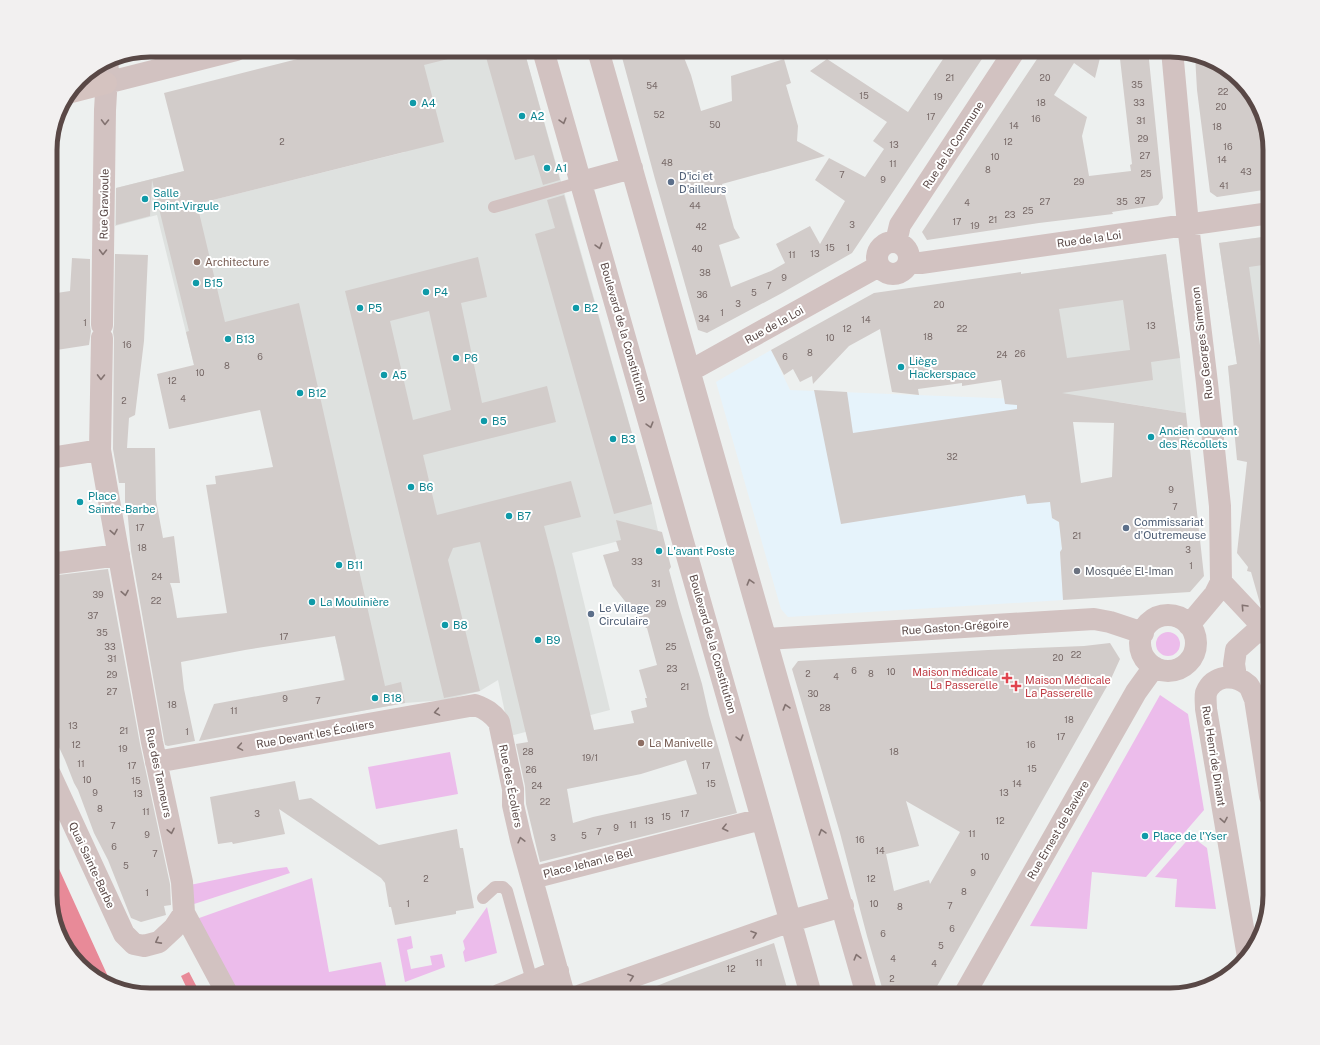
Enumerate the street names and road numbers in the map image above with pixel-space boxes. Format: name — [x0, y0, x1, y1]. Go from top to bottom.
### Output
street label: Rue de la Commune — [920, 99, 986, 191]
street label: Rue Gravioule — [97, 168, 111, 240]
street label: Rue de la Loi — [1056, 229, 1122, 249]
street label: Boulevard de la Constitution — [598, 261, 650, 403]
street label: Rue Georges Simenon — [1189, 286, 1215, 400]
street label: Rue de la Loi — [743, 304, 805, 346]
street label: Boulevard de la Constitution — [687, 573, 739, 715]
street label: Rue Gaston-Grégoire — [901, 617, 1009, 637]
street label: Rue Henri de Dinant — [1200, 705, 1228, 807]
street label: Rue Devant les Écoliers — [255, 717, 375, 750]
street label: Rue des Tanneurs — [144, 727, 174, 819]
street label: Rue des Écoliers — [497, 743, 526, 829]
street label: Rue Ernest de Bavière — [1025, 779, 1091, 881]
street label: Quai Sainte-Barbe — [67, 820, 117, 910]
street label: Place Jehan le Bel — [542, 846, 634, 880]

